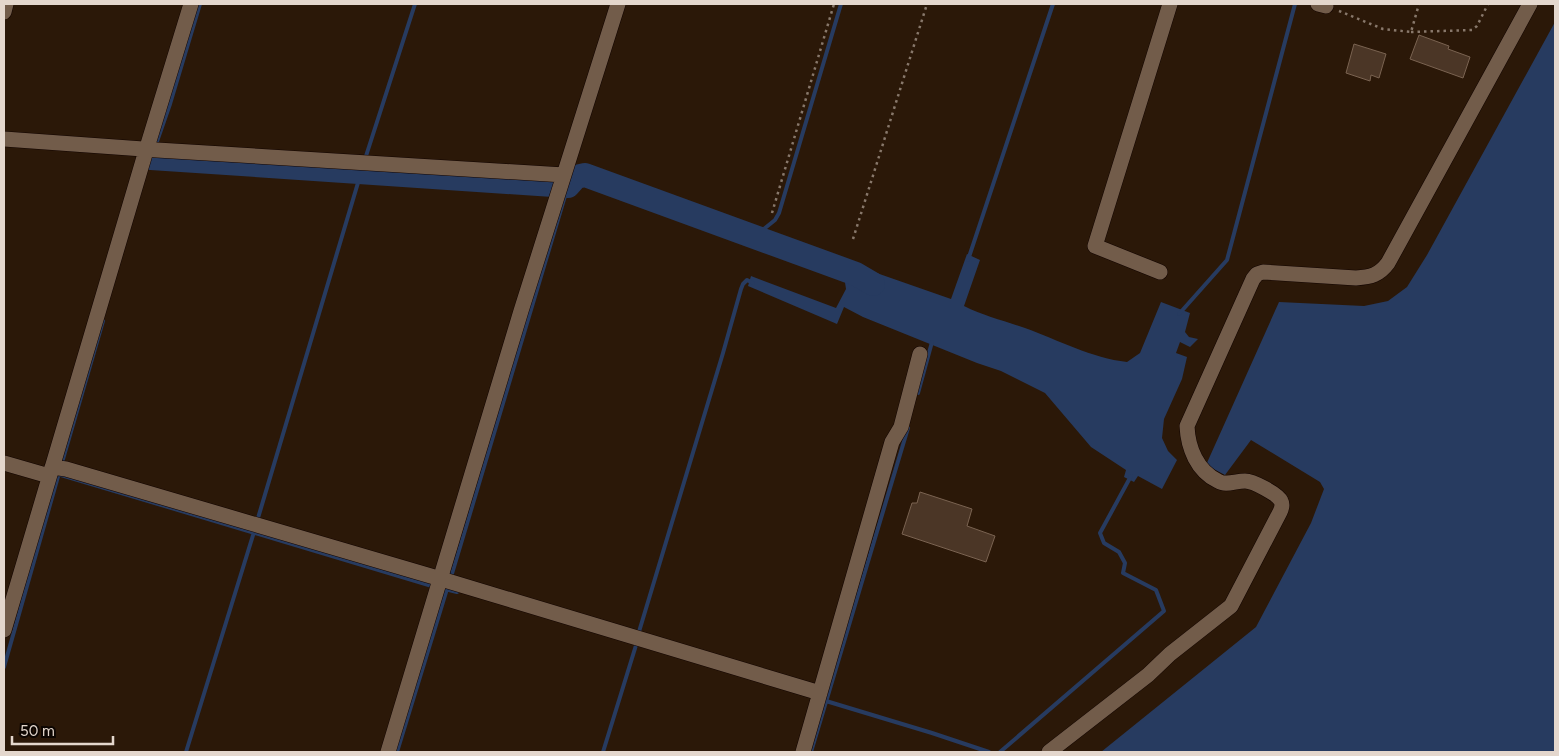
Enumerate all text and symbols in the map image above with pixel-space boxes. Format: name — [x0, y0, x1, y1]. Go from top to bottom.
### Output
scale bar — [12, 714, 114, 746]
text: 50 m — [20, 722, 55, 740]

